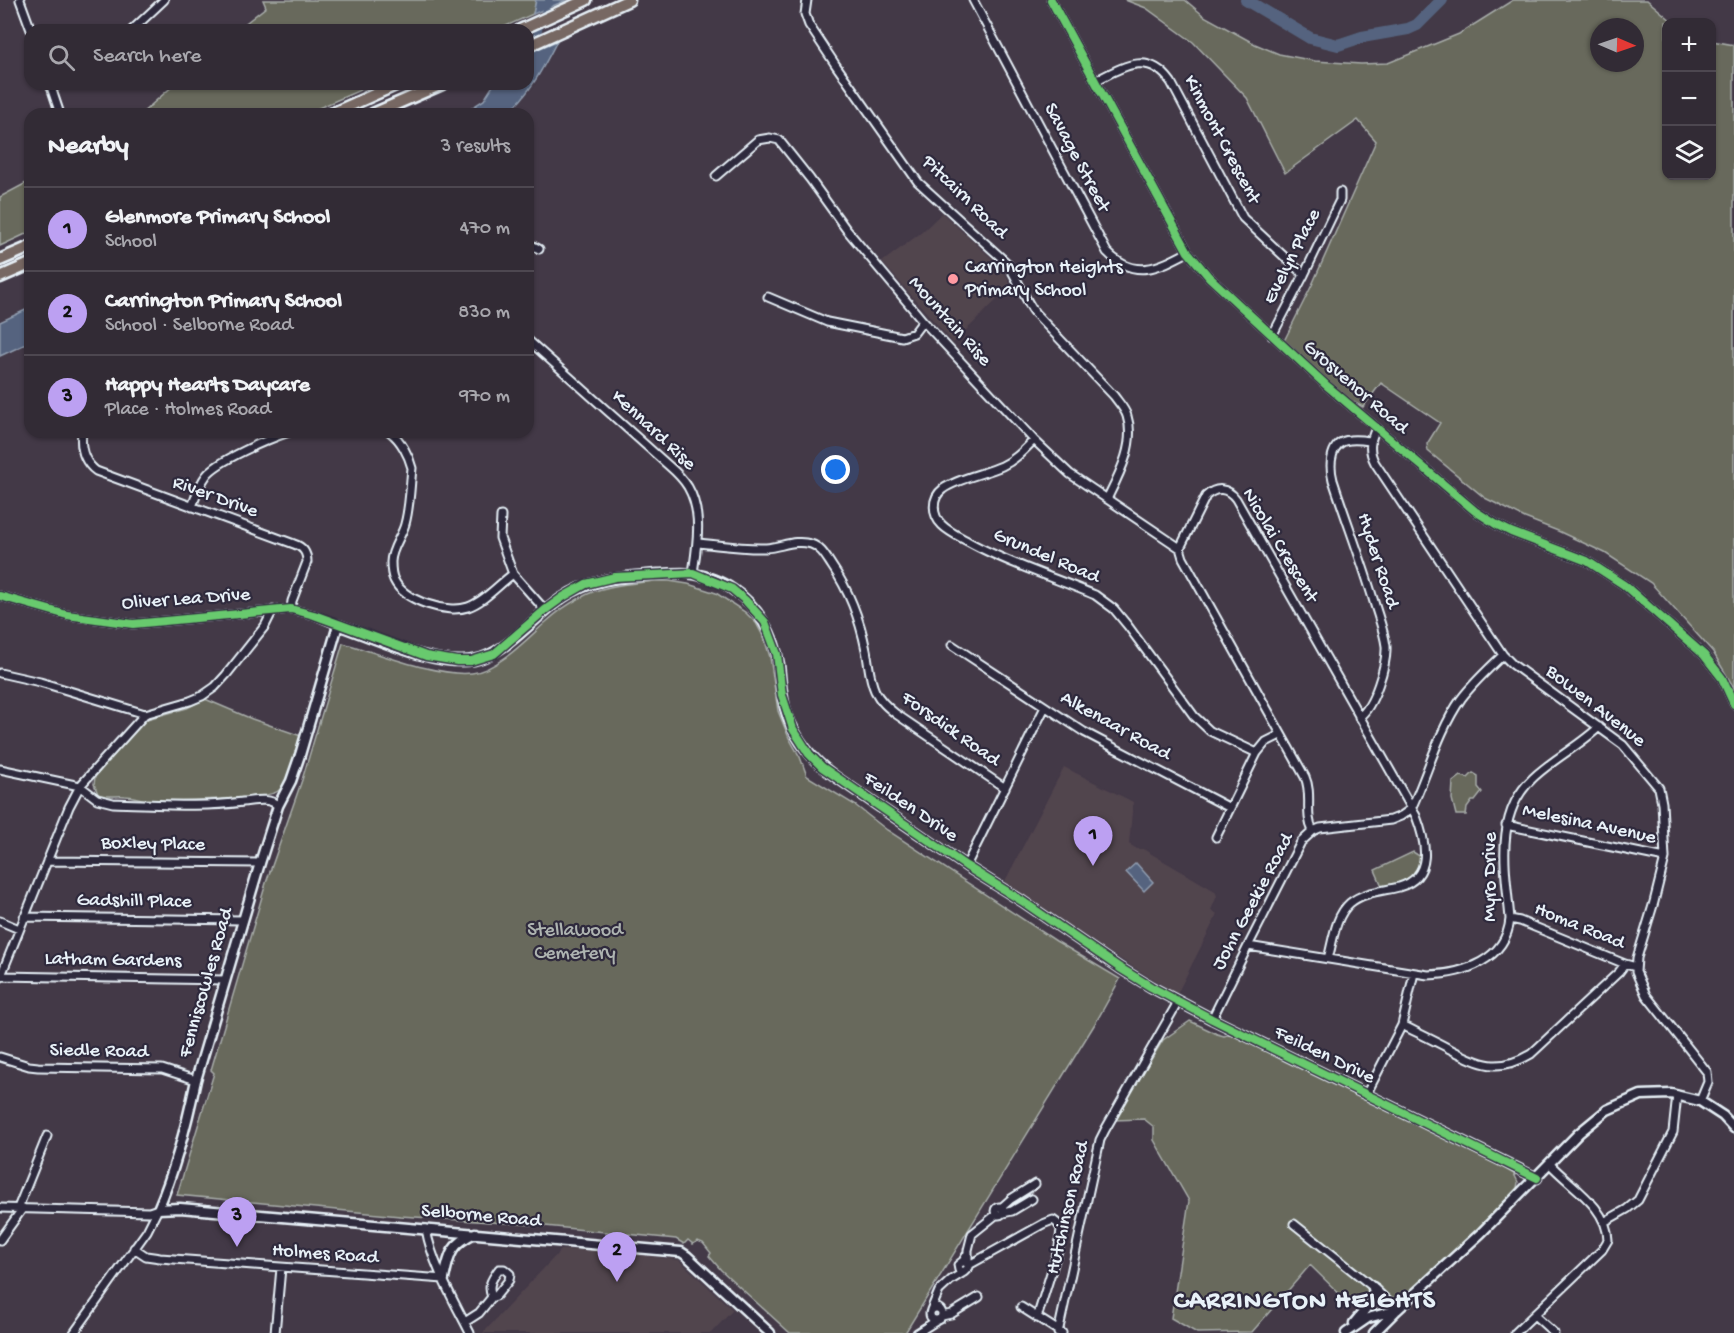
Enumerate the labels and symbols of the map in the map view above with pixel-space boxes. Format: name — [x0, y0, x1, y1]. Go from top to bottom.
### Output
north arrow — [1590, 18, 1644, 72]
street label: Kinmont Crescent — [1177, 72, 1265, 210]
street label: Savage Street — [1038, 100, 1115, 218]
street label: Pitcairn Road — [915, 151, 1013, 246]
street label: Evelyn Place — [1259, 205, 1327, 308]
place label: Carrington Heights Primary School — [964, 257, 1123, 303]
street label: Mountain Rise — [902, 272, 996, 372]
marker: Carrington Heights Primary School — [946, 272, 960, 286]
street label: Grosvenor Road — [1298, 336, 1414, 441]
street label: Kennard Rise — [606, 386, 701, 477]
your location — [821, 455, 850, 484]
street label: River Drive — [169, 472, 262, 524]
street label: Nicolai Crescent — [1236, 485, 1323, 609]
street label: Hyder Road — [1351, 510, 1404, 614]
street label: Grundel Road — [989, 524, 1105, 591]
street label: Oliver Lea Drive — [121, 584, 252, 616]
street label: Bowen Avenue — [1540, 660, 1650, 754]
street label: Forsdick Road — [895, 687, 1006, 774]
street label: Alkenaar Road — [1056, 687, 1176, 768]
street label: Feilden Drive — [857, 767, 962, 848]
street label: Melesina Avenue — [1520, 800, 1659, 851]
pin: 1 — [1074, 816, 1112, 866]
street label: John Geekie Road — [1208, 828, 1301, 974]
street label: Myro Drive — [1480, 832, 1503, 922]
street label: Boxley Place — [100, 833, 206, 857]
street label: Gadshill Place — [76, 889, 192, 915]
street label: Homa Road — [1530, 898, 1630, 956]
street label: Fenniscowles Road — [174, 903, 240, 1061]
park label: Stellawood Cemetery — [527, 920, 625, 966]
street label: Latham Gardens — [44, 948, 182, 974]
street label: Feilden Drive — [1269, 1021, 1379, 1091]
street label: Siedle Road — [49, 1040, 151, 1064]
street label: Hutchinson Road — [1042, 1137, 1096, 1277]
pin: 3 — [218, 1198, 256, 1247]
street label: Selborne Road — [420, 1200, 544, 1234]
pin: 2 — [598, 1232, 636, 1282]
street label: Holmes Road — [271, 1240, 381, 1270]
district label: CARRINGTON HEIGHTS — [1174, 1287, 1436, 1318]

